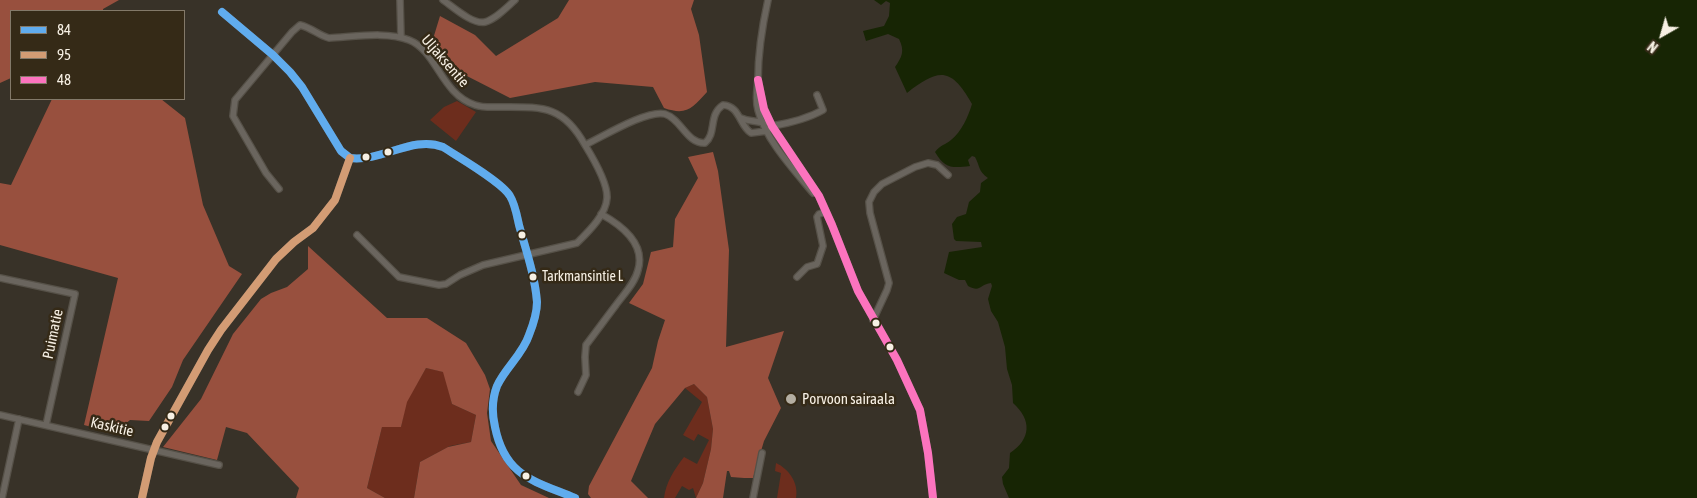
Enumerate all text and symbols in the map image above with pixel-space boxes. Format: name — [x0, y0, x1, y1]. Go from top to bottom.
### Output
legend — [10, 10, 185, 100]
north arrow — [1637, 10, 1687, 60]
text: 84 — [57, 21, 71, 38]
street label: Uljaksentie — [417, 31, 473, 91]
text: N — [1645, 38, 1661, 56]
text: 95 — [57, 46, 71, 63]
text: 48 — [57, 71, 71, 88]
unlabelled marker — [383, 147, 393, 157]
unlabelled marker — [361, 152, 371, 162]
unlabelled marker — [517, 230, 527, 240]
place label: Tarkmansintie L — [542, 269, 623, 285]
marker: Tarkmansintie L — [528, 272, 538, 282]
street label: Puimatie — [39, 307, 67, 361]
unlabelled marker — [871, 318, 881, 328]
unlabelled marker — [885, 342, 895, 352]
place label: Porvoon sairaala — [802, 390, 895, 408]
marker: Porvoon sairaala — [784, 392, 798, 406]
unlabelled marker — [166, 411, 176, 421]
street label: Kaskitie — [89, 413, 135, 441]
unlabelled marker — [160, 422, 170, 432]
unlabelled marker — [521, 471, 531, 481]

